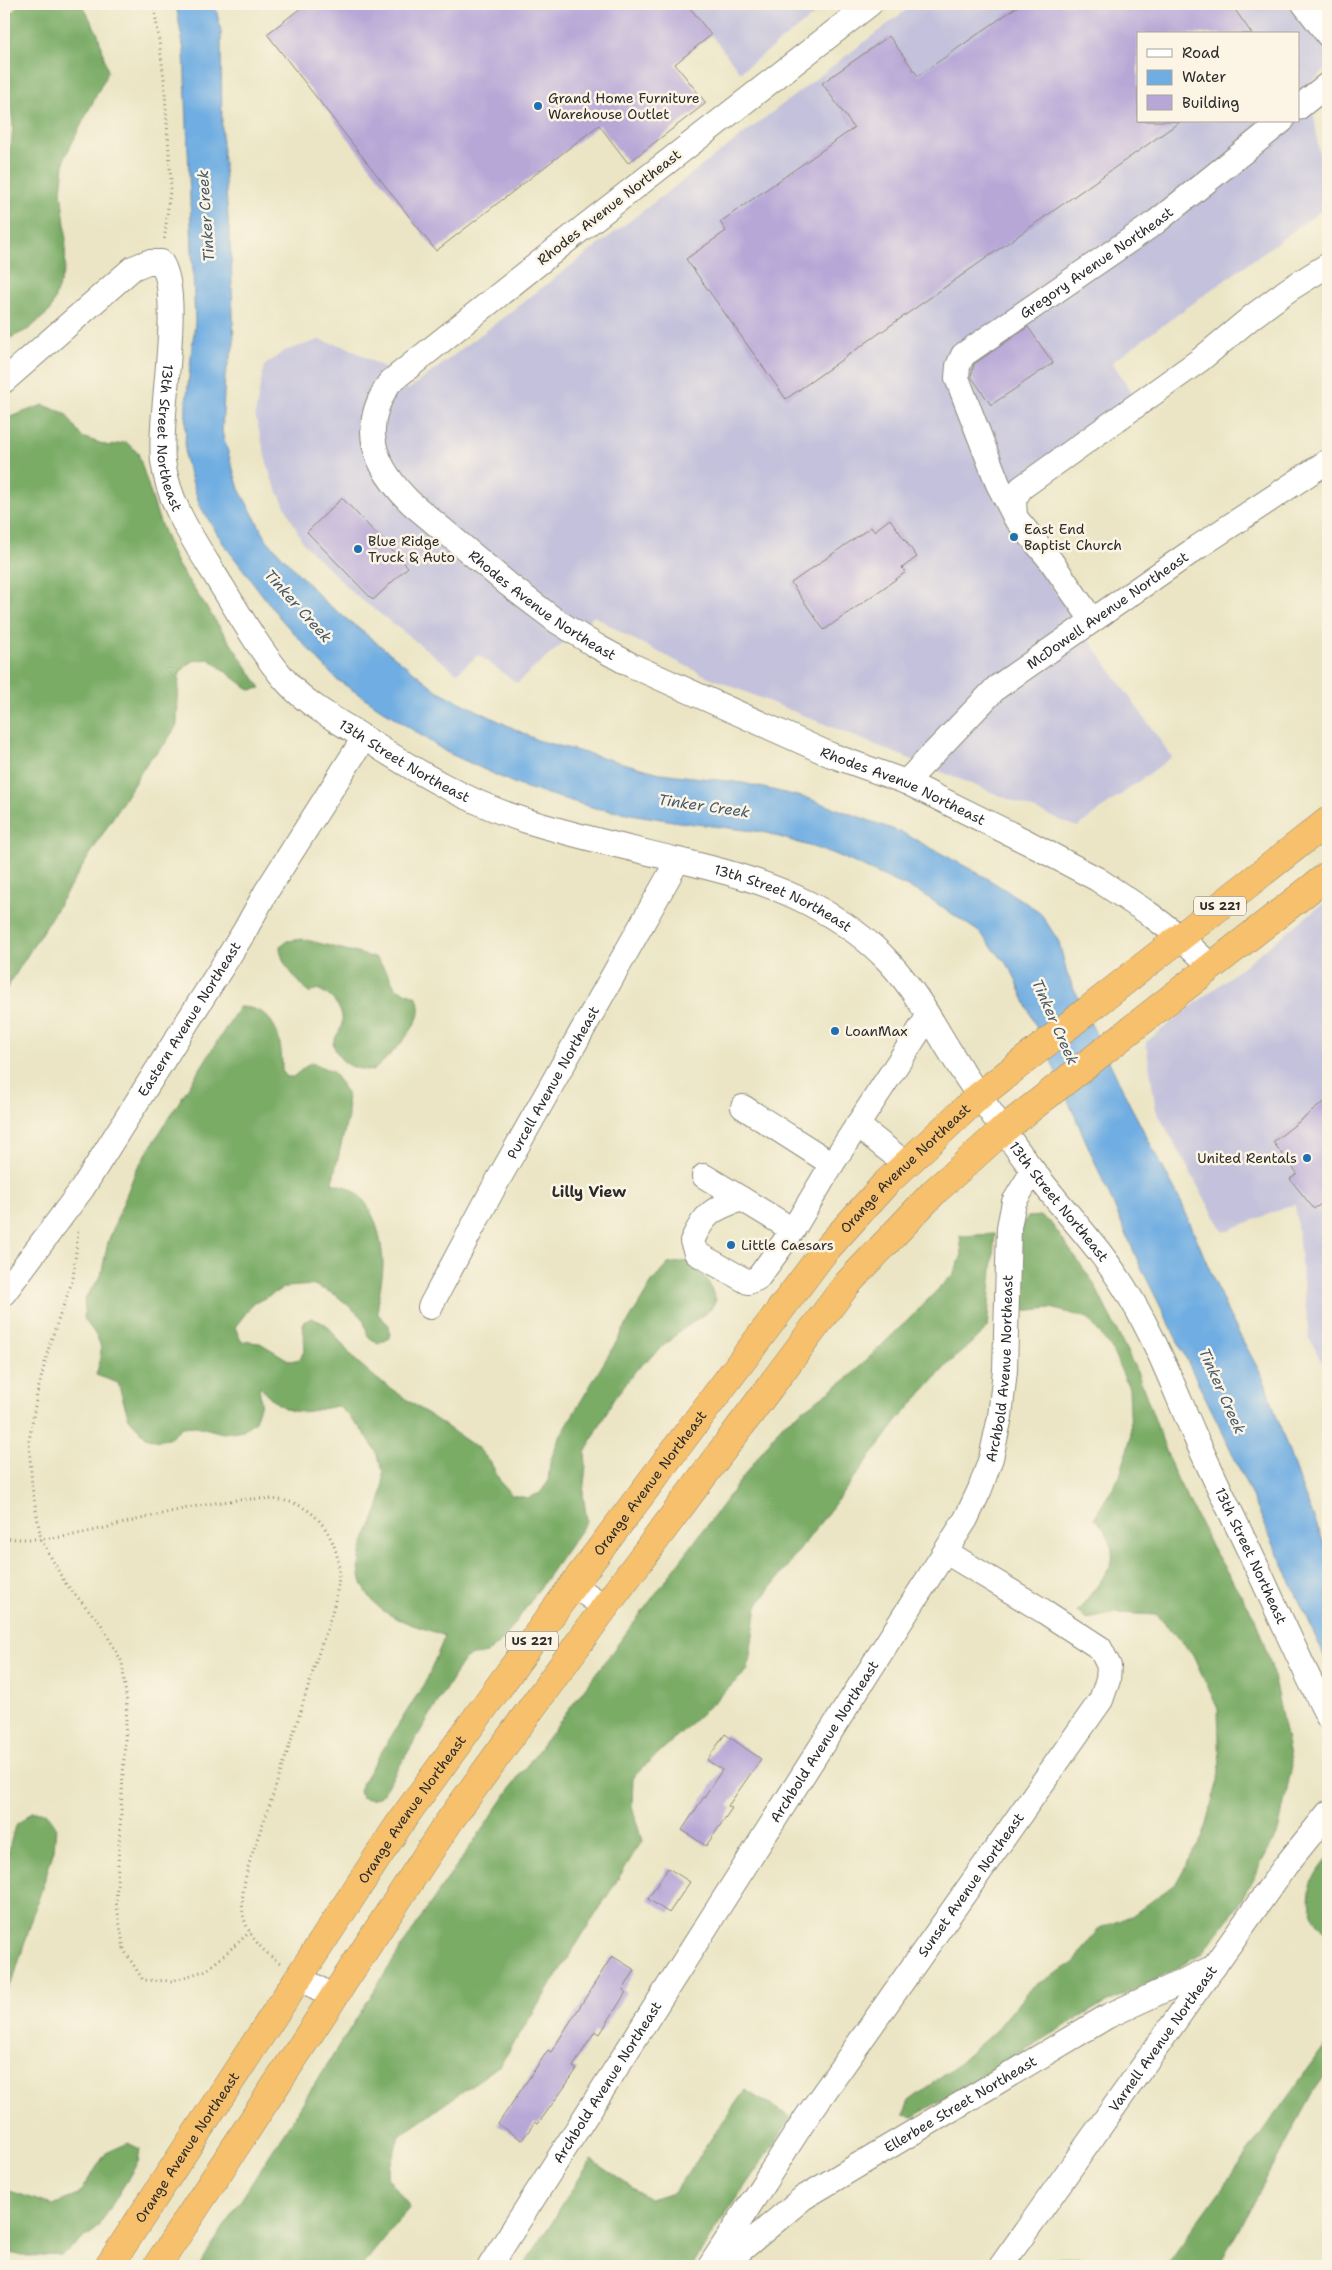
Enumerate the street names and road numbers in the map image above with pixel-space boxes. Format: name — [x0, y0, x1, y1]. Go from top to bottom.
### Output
street label: Rhodes Avenue Northeast — [533, 145, 685, 269]
street label: Gregory Avenue Northeast — [1016, 203, 1177, 322]
street label: 13th Street Northeast — [153, 364, 186, 514]
street label: Rhodes Avenue Northeast — [465, 546, 619, 664]
street label: McDowell Avenue Northeast — [1023, 547, 1192, 673]
street label: 13th Street Northeast — [336, 715, 473, 806]
street label: Rhodes Avenue Northeast — [818, 742, 988, 829]
street label: 13th Street Northeast — [712, 860, 855, 936]
road number: US 221 — [1194, 896, 1246, 916]
street label: Eastern Avenue Northeast — [134, 938, 245, 1100]
street label: Purcell Avenue Northeast — [503, 1003, 603, 1162]
street label: Orange Avenue Northeast — [836, 1100, 974, 1237]
street label: 13th Street Northeast — [1005, 1138, 1112, 1265]
street label: Archbold Avenue Northeast — [981, 1274, 1017, 1464]
street label: Orange Avenue Northeast — [589, 1407, 710, 1559]
street label: 13th Street Northeast — [1211, 1485, 1291, 1627]
road number: US 221 — [506, 1632, 558, 1650]
street label: Archbold Avenue Northeast — [766, 1657, 883, 1826]
street label: Orange Avenue Northeast — [354, 1731, 470, 1887]
street label: Sunset Avenue Northeast — [914, 1809, 1028, 1960]
street label: Varnell Avenue Northeast — [1104, 1962, 1221, 2115]
street label: Archbold Avenue Northeast — [549, 1998, 665, 2167]
street label: Ellerbee Street Northeast — [881, 2052, 1040, 2156]
street label: Orange Avenue Northeast — [131, 2068, 243, 2226]

